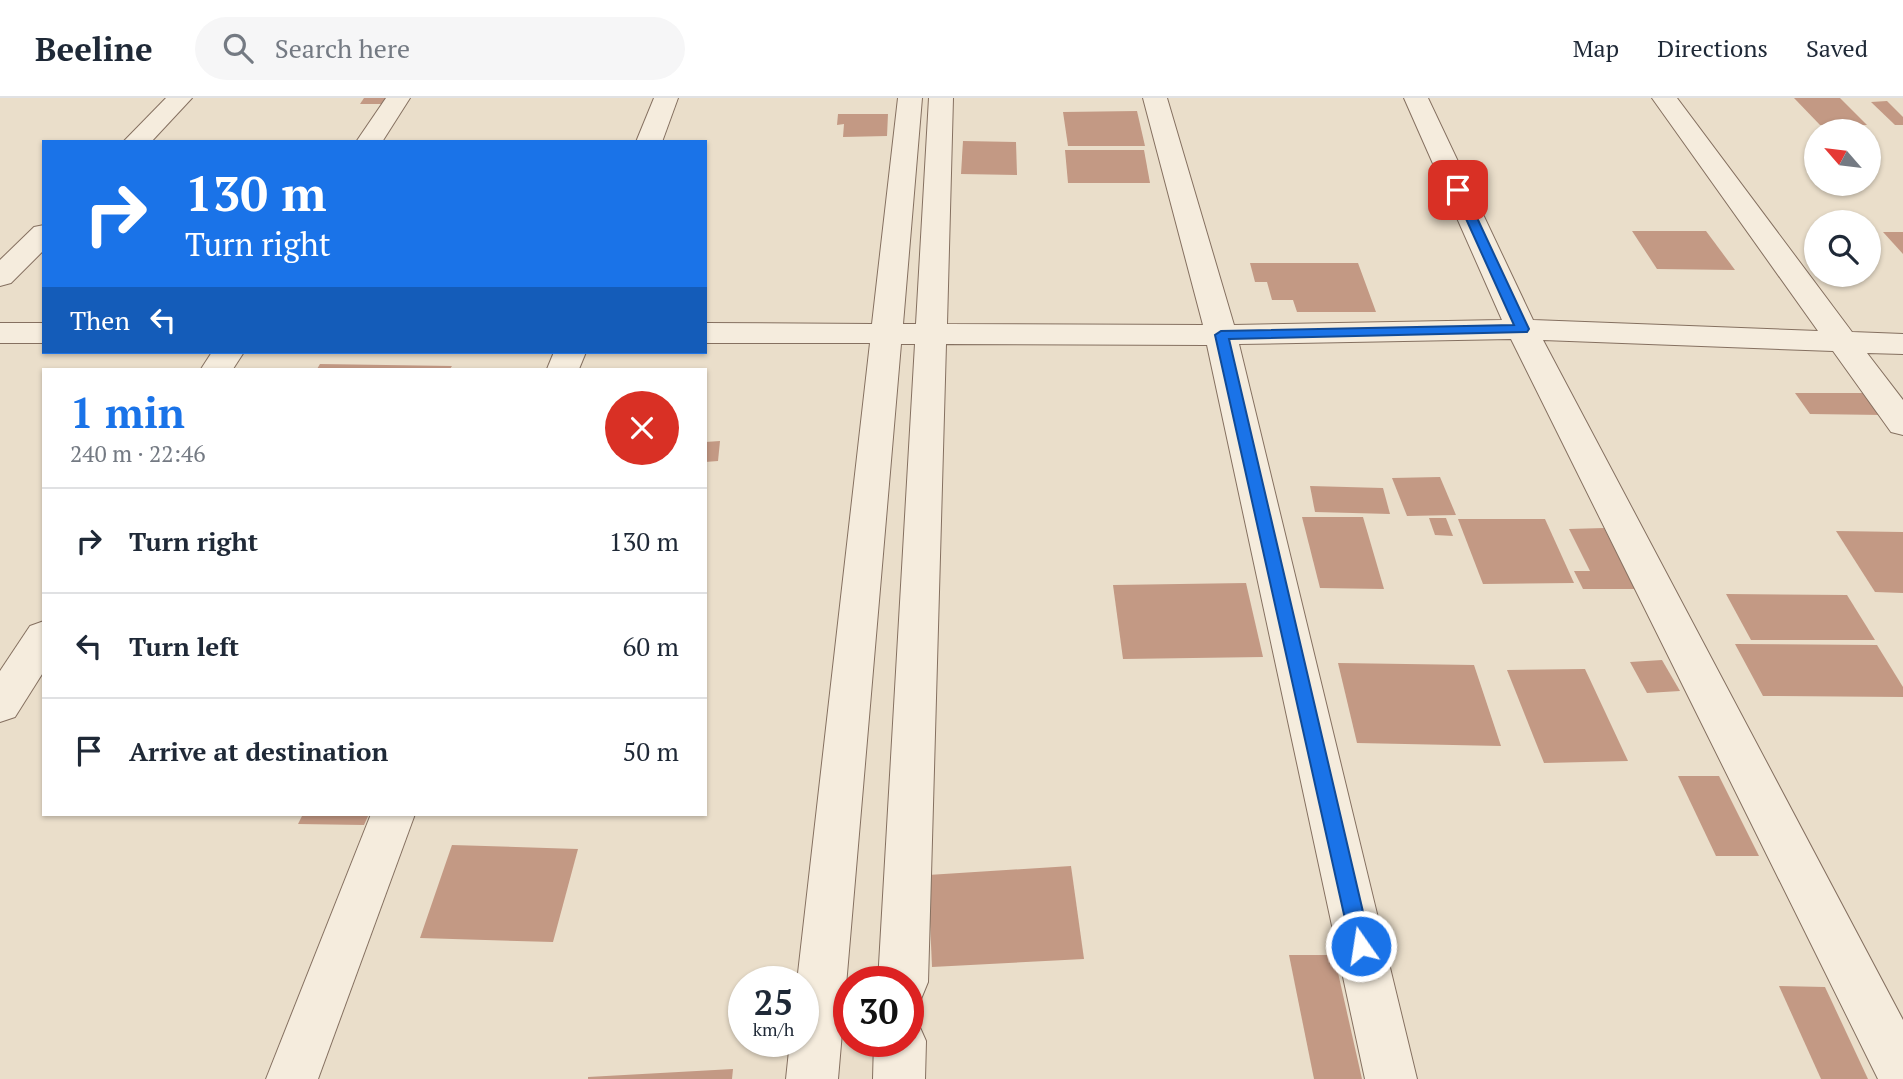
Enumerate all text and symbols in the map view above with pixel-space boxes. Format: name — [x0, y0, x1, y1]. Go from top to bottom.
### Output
search box — [195, 17, 685, 80]
text: Beeline — [35, 27, 153, 70]
icon: search — [219, 29, 257, 67]
text: Search here — [275, 31, 410, 65]
text: Map — [1573, 32, 1619, 64]
text: Directions — [1657, 32, 1768, 64]
text: Saved — [1806, 32, 1868, 64]
north arrow — [1804, 119, 1881, 196]
map controls — [1804, 119, 1881, 287]
text: 130 m — [185, 160, 327, 225]
pin — [1428, 160, 1488, 220]
icon: right — [70, 168, 161, 259]
icon: arrive — [1439, 171, 1477, 209]
button: search — [1804, 210, 1881, 287]
text: Turn right — [185, 223, 331, 265]
icon: left — [144, 301, 182, 339]
text: Then — [70, 303, 130, 337]
text: 1 min — [70, 384, 185, 440]
button: close — [605, 391, 679, 465]
text: 240 m · 22:46 — [70, 438, 205, 469]
icon: right — [70, 522, 108, 560]
text: Turn right — [129, 524, 258, 558]
text: 130 m — [609, 524, 679, 558]
icon: left — [70, 627, 108, 665]
text: Turn left — [129, 629, 239, 663]
text: 60 m — [623, 629, 679, 663]
icon: arrive — [70, 732, 108, 770]
text: Arrive at destination — [129, 734, 388, 768]
text: 50 m — [623, 734, 679, 768]
position arrow — [1324, 909, 1398, 983]
speed limit sign: 30 — [833, 966, 924, 1057]
text: 25 — [754, 979, 793, 1025]
text: km/h — [753, 1017, 794, 1041]

